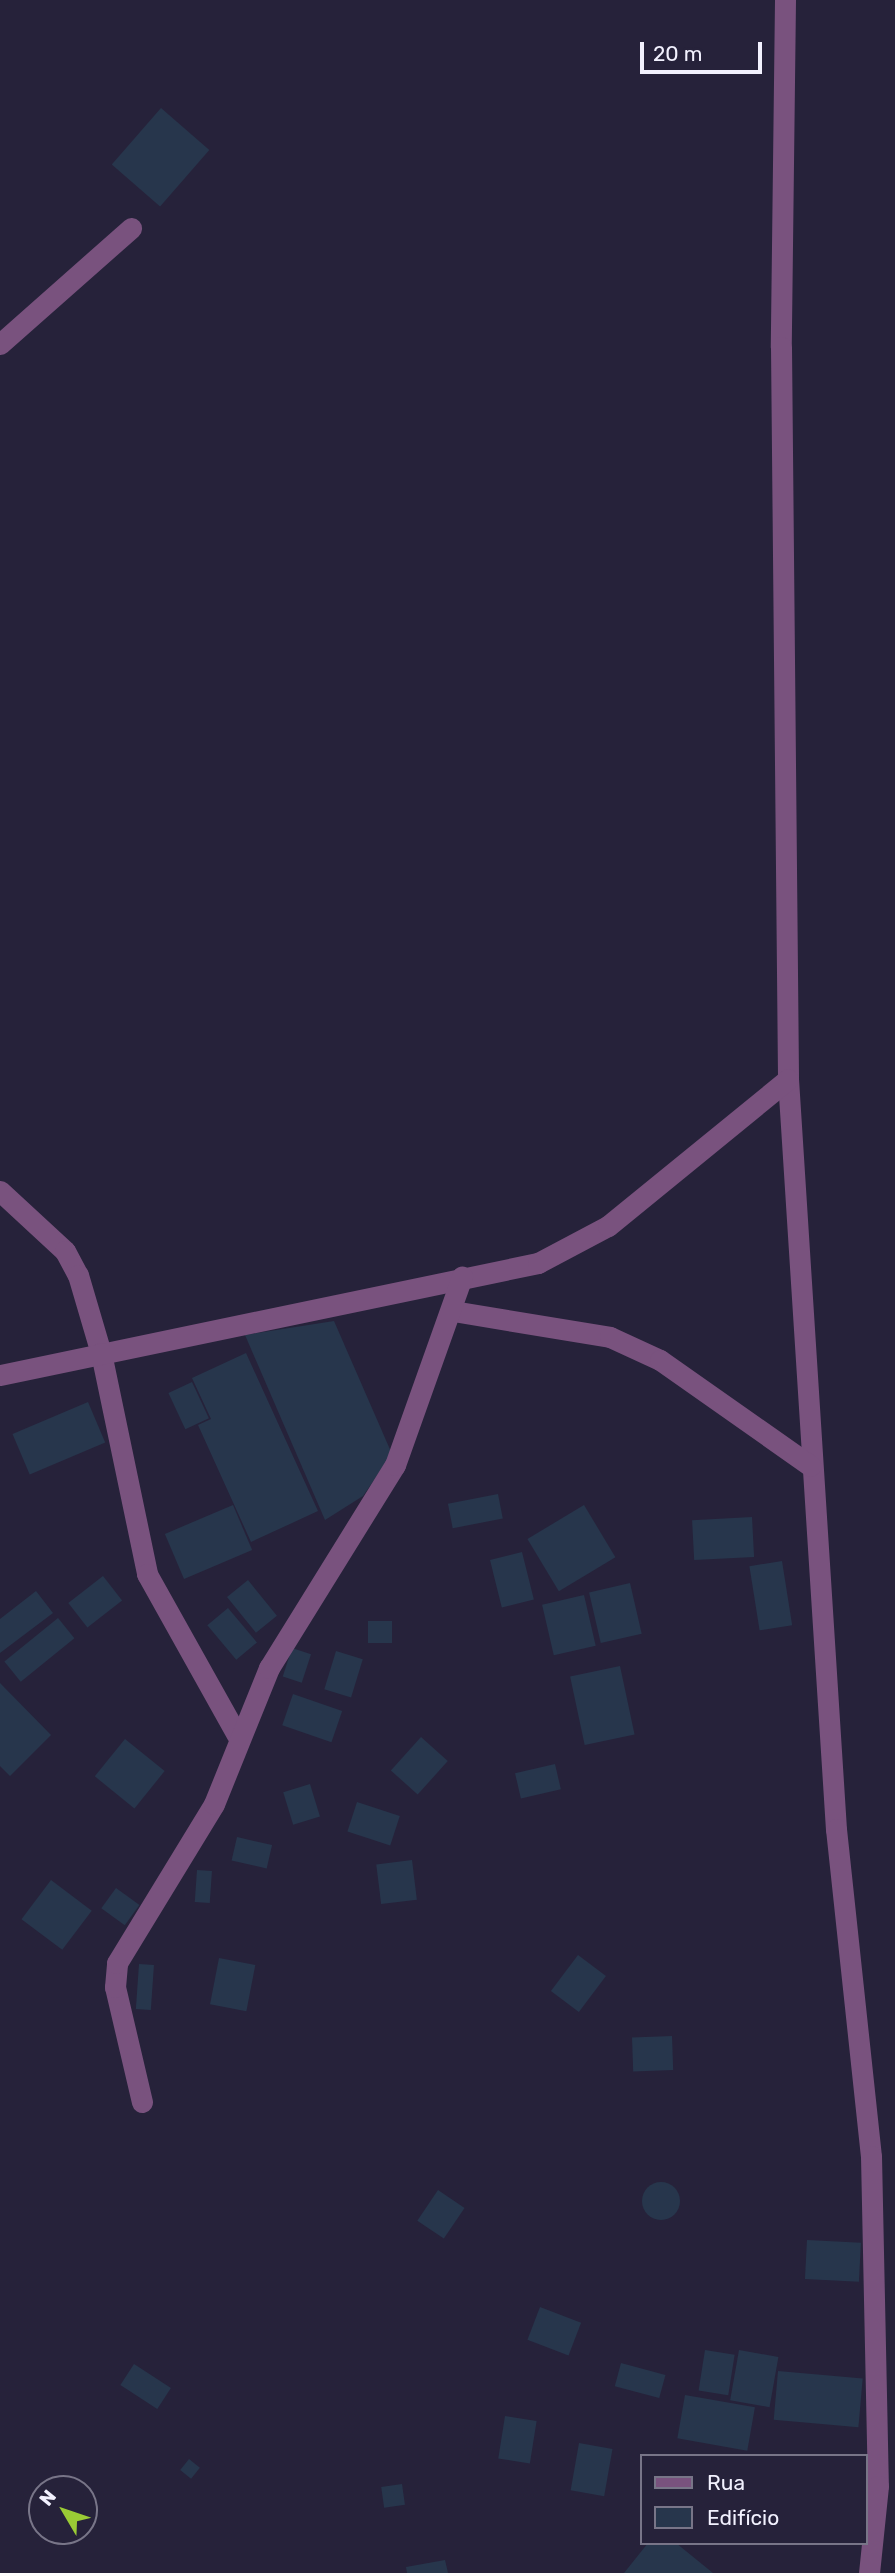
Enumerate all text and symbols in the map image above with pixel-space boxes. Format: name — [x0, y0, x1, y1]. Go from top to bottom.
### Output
scale bar — [643, 28, 766, 72]
text: 20 m — [653, 41, 702, 66]
legend — [640, 2454, 867, 2545]
text: Rua — [707, 2470, 745, 2495]
north arrow — [28, 2475, 98, 2545]
text: N — [35, 2485, 61, 2510]
text: Edifício — [707, 2505, 779, 2530]

